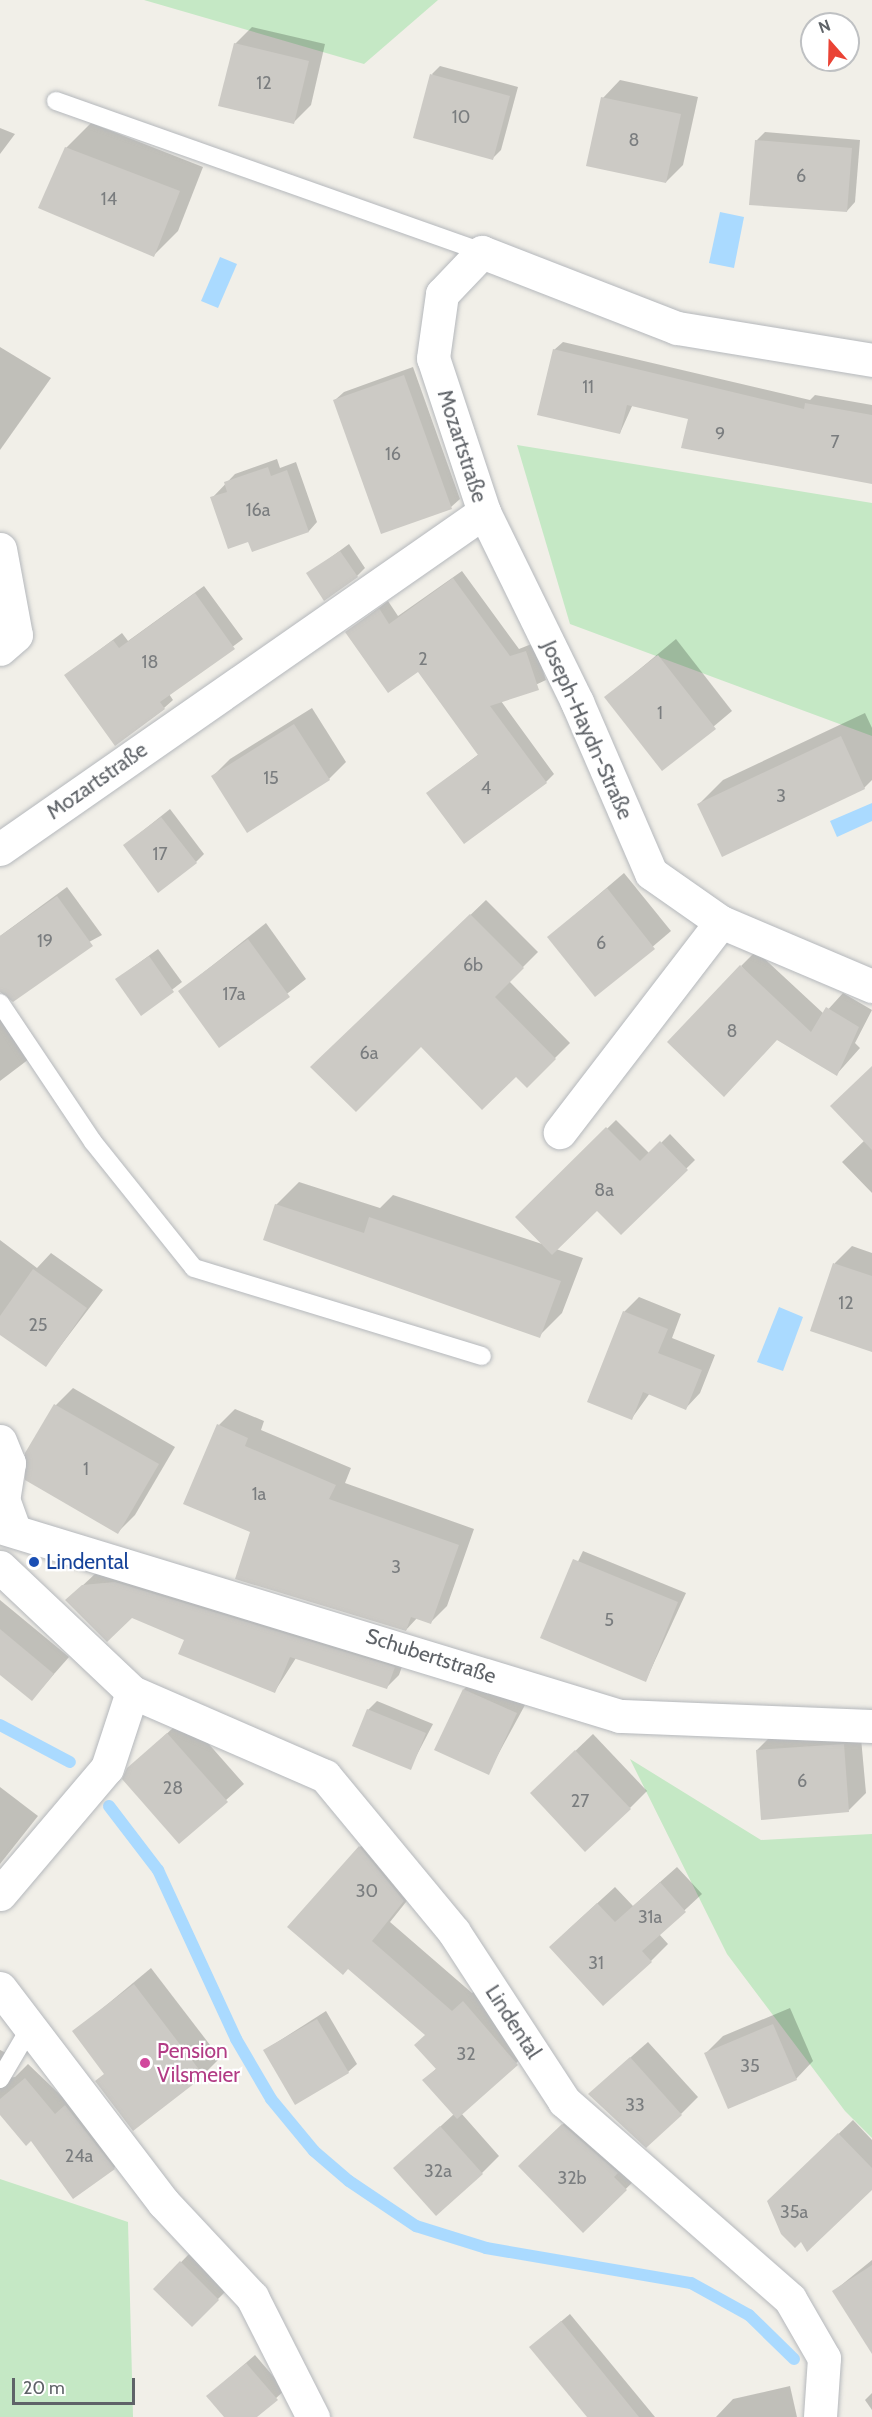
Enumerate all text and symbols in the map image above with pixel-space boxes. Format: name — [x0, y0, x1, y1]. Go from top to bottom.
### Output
north arrow — [800, 12, 860, 72]
text: N — [816, 16, 833, 37]
house number: 12 — [256, 72, 272, 94]
house number: 10 — [452, 106, 470, 128]
house number: 8 — [629, 129, 639, 151]
house number: 6 — [796, 165, 806, 187]
house number: 14 — [101, 188, 117, 210]
house number: 11 — [582, 376, 594, 398]
street label: Mozartstraße — [432, 387, 492, 505]
house number: 9 — [715, 423, 725, 445]
house number: 7 — [830, 431, 840, 453]
house number: 16 — [385, 443, 401, 465]
house number: 16a — [246, 499, 270, 521]
street label: Joseph-Haydn-Straße — [536, 637, 638, 823]
house number: 2 — [418, 648, 428, 670]
house number: 18 — [142, 651, 158, 673]
house number: 1 — [657, 702, 663, 724]
street label: Mozartstraße — [42, 737, 152, 825]
house number: 15 — [263, 767, 279, 789]
house number: 4 — [481, 777, 491, 799]
house number: 3 — [776, 785, 786, 807]
house number: 17 — [153, 843, 167, 865]
house number: 19 — [37, 930, 53, 952]
house number: 6 — [596, 932, 606, 954]
house number: 6b — [463, 954, 483, 976]
house number: 17a — [223, 983, 245, 1005]
house number: 8 — [727, 1020, 737, 1042]
house number: 6a — [360, 1042, 378, 1064]
house number: 8a — [594, 1179, 614, 1201]
house number: 12 — [838, 1292, 854, 1314]
house number: 25 — [28, 1314, 48, 1336]
house number: 1 — [83, 1458, 89, 1480]
house number: 1a — [252, 1483, 266, 1505]
place label: Lindental — [46, 1549, 129, 1575]
marker: Lindental — [27, 1555, 41, 1569]
house number: 3 — [391, 1556, 401, 1578]
house number: 5 — [604, 1609, 614, 1631]
street label: Schubertstraße — [363, 1623, 499, 1689]
house number: 6 — [797, 1770, 807, 1792]
house number: 28 — [163, 1777, 183, 1799]
house number: 27 — [571, 1790, 589, 1812]
house number: 30 — [356, 1880, 378, 1902]
house number: 31a — [638, 1906, 662, 1928]
house number: 31 — [588, 1952, 604, 1974]
street label: Lindental — [480, 1980, 546, 2064]
place label: Pension Vilsmeier — [157, 2038, 240, 2088]
house number: 32 — [456, 2043, 476, 2065]
house number: 35 — [740, 2055, 760, 2077]
marker: Pension Vilsmeier — [138, 2056, 152, 2070]
house number: 33 — [625, 2094, 645, 2116]
house number: 24a — [65, 2145, 93, 2167]
house number: 32a — [424, 2160, 452, 2182]
house number: 32b — [557, 2167, 587, 2189]
house number: 35a — [780, 2201, 808, 2223]
scale bar — [15, 2366, 138, 2404]
text: 20 m — [23, 2377, 65, 2399]

